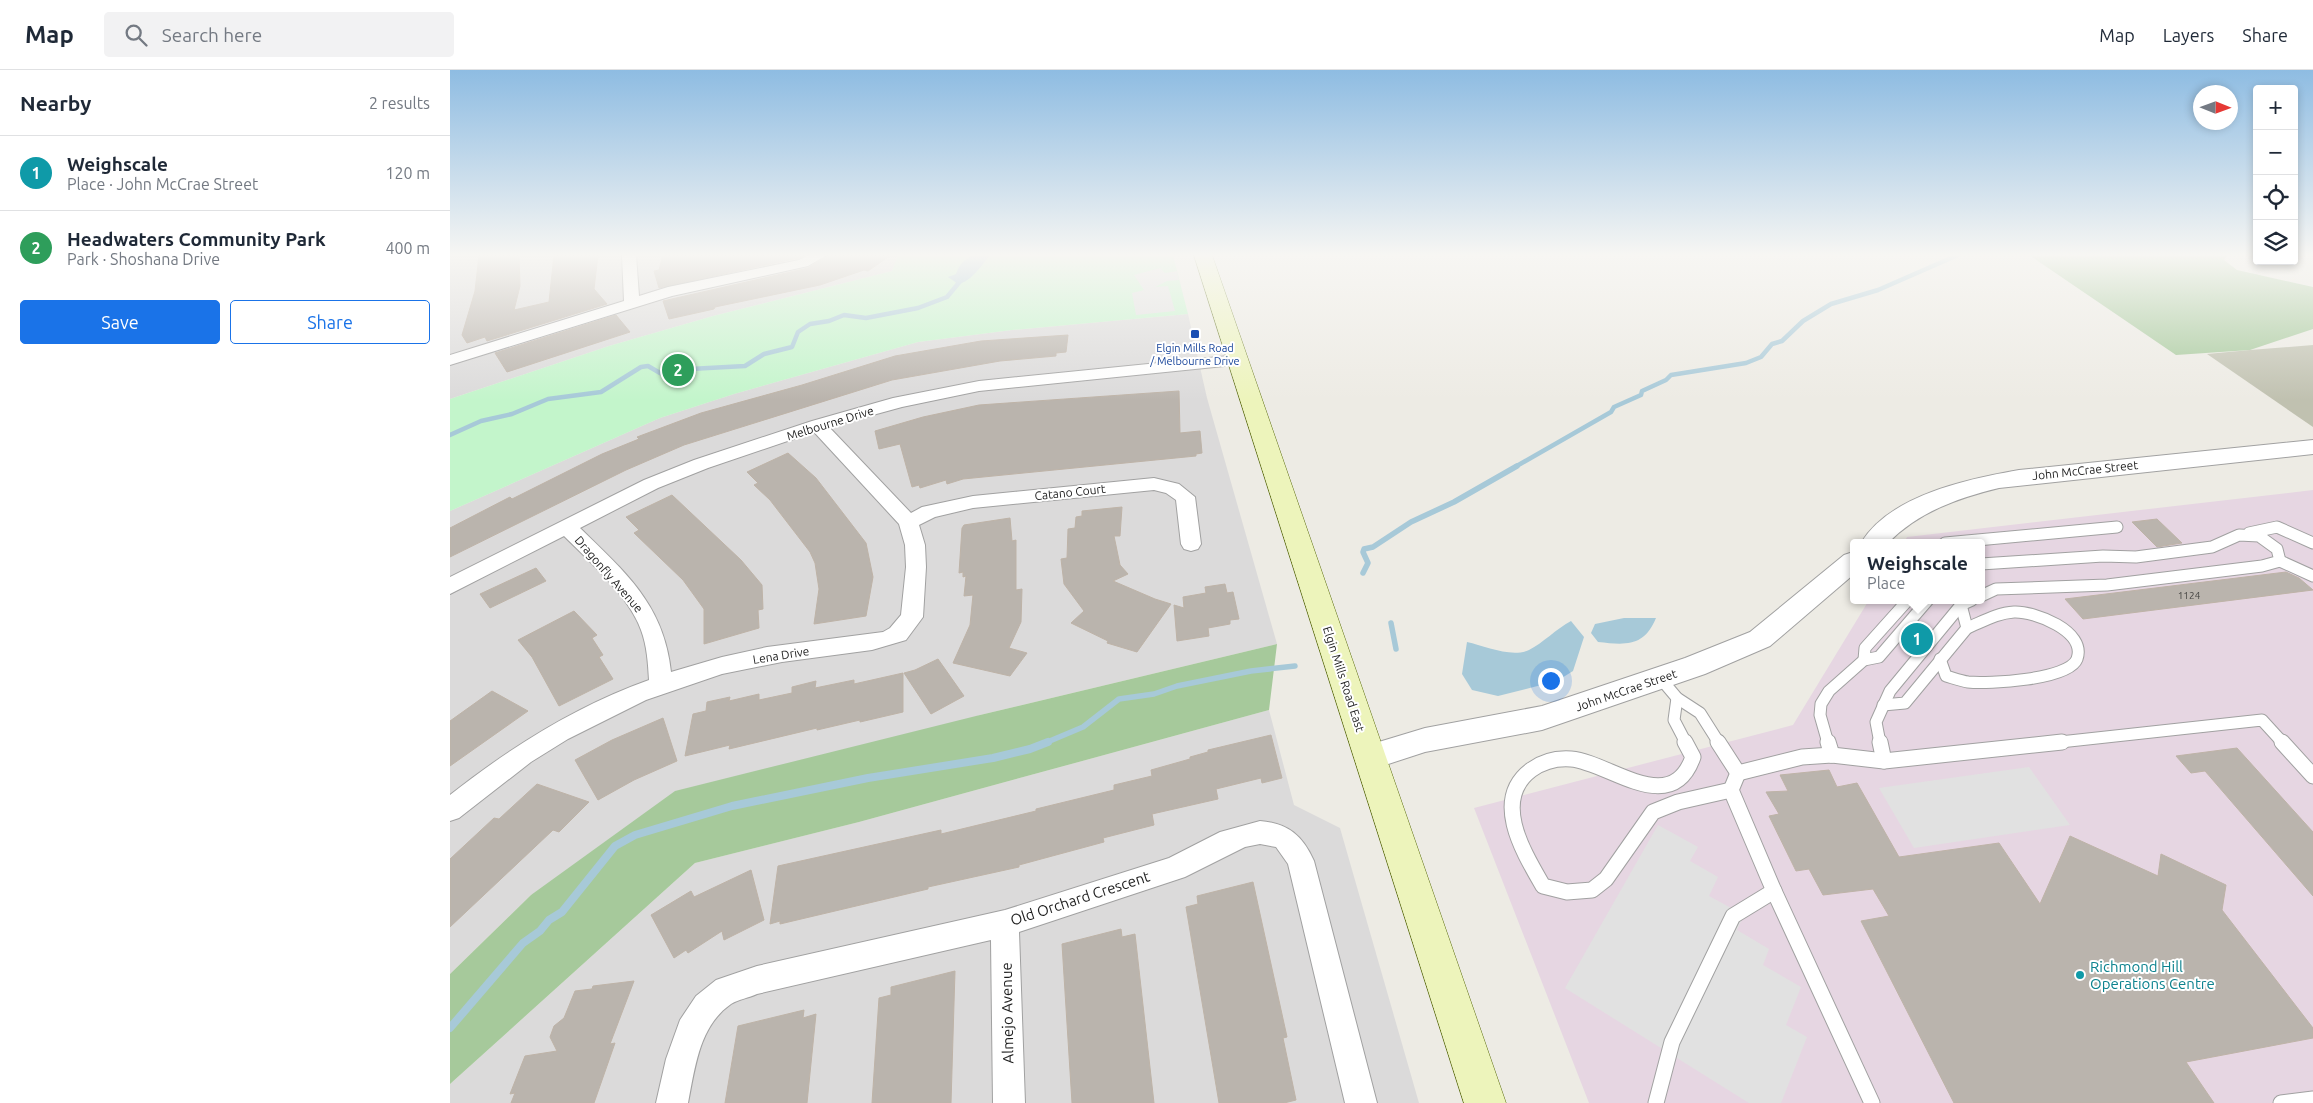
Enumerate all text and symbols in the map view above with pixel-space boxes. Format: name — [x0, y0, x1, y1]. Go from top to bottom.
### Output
search box — [104, 12, 454, 57]
text: Map — [25, 21, 74, 48]
icon: search — [122, 21, 150, 49]
text: Search here — [162, 24, 262, 46]
text: Map — [2099, 25, 2135, 45]
text: Layers — [2163, 25, 2214, 45]
text: Share — [2242, 25, 2288, 45]
north arrow — [2193, 85, 2238, 130]
map controls — [2253, 85, 2298, 265]
button: + — [2253, 85, 2298, 130]
text: Nearby — [20, 91, 91, 115]
text: 2 results — [369, 94, 430, 112]
button: − — [2253, 130, 2298, 175]
text: Weighscale — [67, 153, 168, 175]
text: 1 — [31, 164, 41, 182]
text: 120 m — [385, 164, 430, 182]
text: Place · John McCrae Street — [67, 175, 258, 193]
button: locate — [2253, 175, 2298, 220]
button: layers — [2253, 220, 2298, 265]
text: Headwaters Community Park — [67, 228, 326, 250]
text: 2 — [31, 239, 41, 257]
text: 400 m — [385, 239, 430, 257]
text: Park · Shoshana Drive — [67, 250, 220, 268]
button: Save — [20, 300, 220, 344]
button: Share — [230, 300, 430, 344]
marker: Elgin Mills Road / Melbourne Drive — [1189, 328, 1201, 340]
place label: Elgin Mills Road / Melbourne Drive — [1149, 342, 1240, 367]
pin: 2 — [662, 351, 694, 389]
street label: Melbourne Drive — [785, 404, 875, 442]
street label: John McCrae Street — [2031, 458, 2139, 482]
street label: Catano Court — [1034, 482, 1107, 502]
street label: Dragonfly Avenue — [572, 533, 646, 615]
popup — [1850, 539, 1985, 604]
text: Weighscale — [1867, 552, 1968, 574]
text: Place — [1867, 574, 1905, 592]
house number: 1124 — [2178, 590, 2201, 601]
pin: 1 — [1901, 620, 1933, 658]
street label: Elgin Mills Road East — [1321, 625, 1367, 734]
street label: Lena Drive — [752, 644, 810, 666]
street label: John McCrae Street — [1574, 666, 1679, 713]
your location — [1538, 668, 1564, 694]
street label: Old Orchard Crescent — [1008, 867, 1152, 929]
place label: Richmond Hill Operations Centre — [2090, 958, 2215, 992]
street label: Almejo Avenue — [998, 962, 1016, 1064]
marker: Richmond Hill Operations Centre — [2074, 969, 2086, 981]

